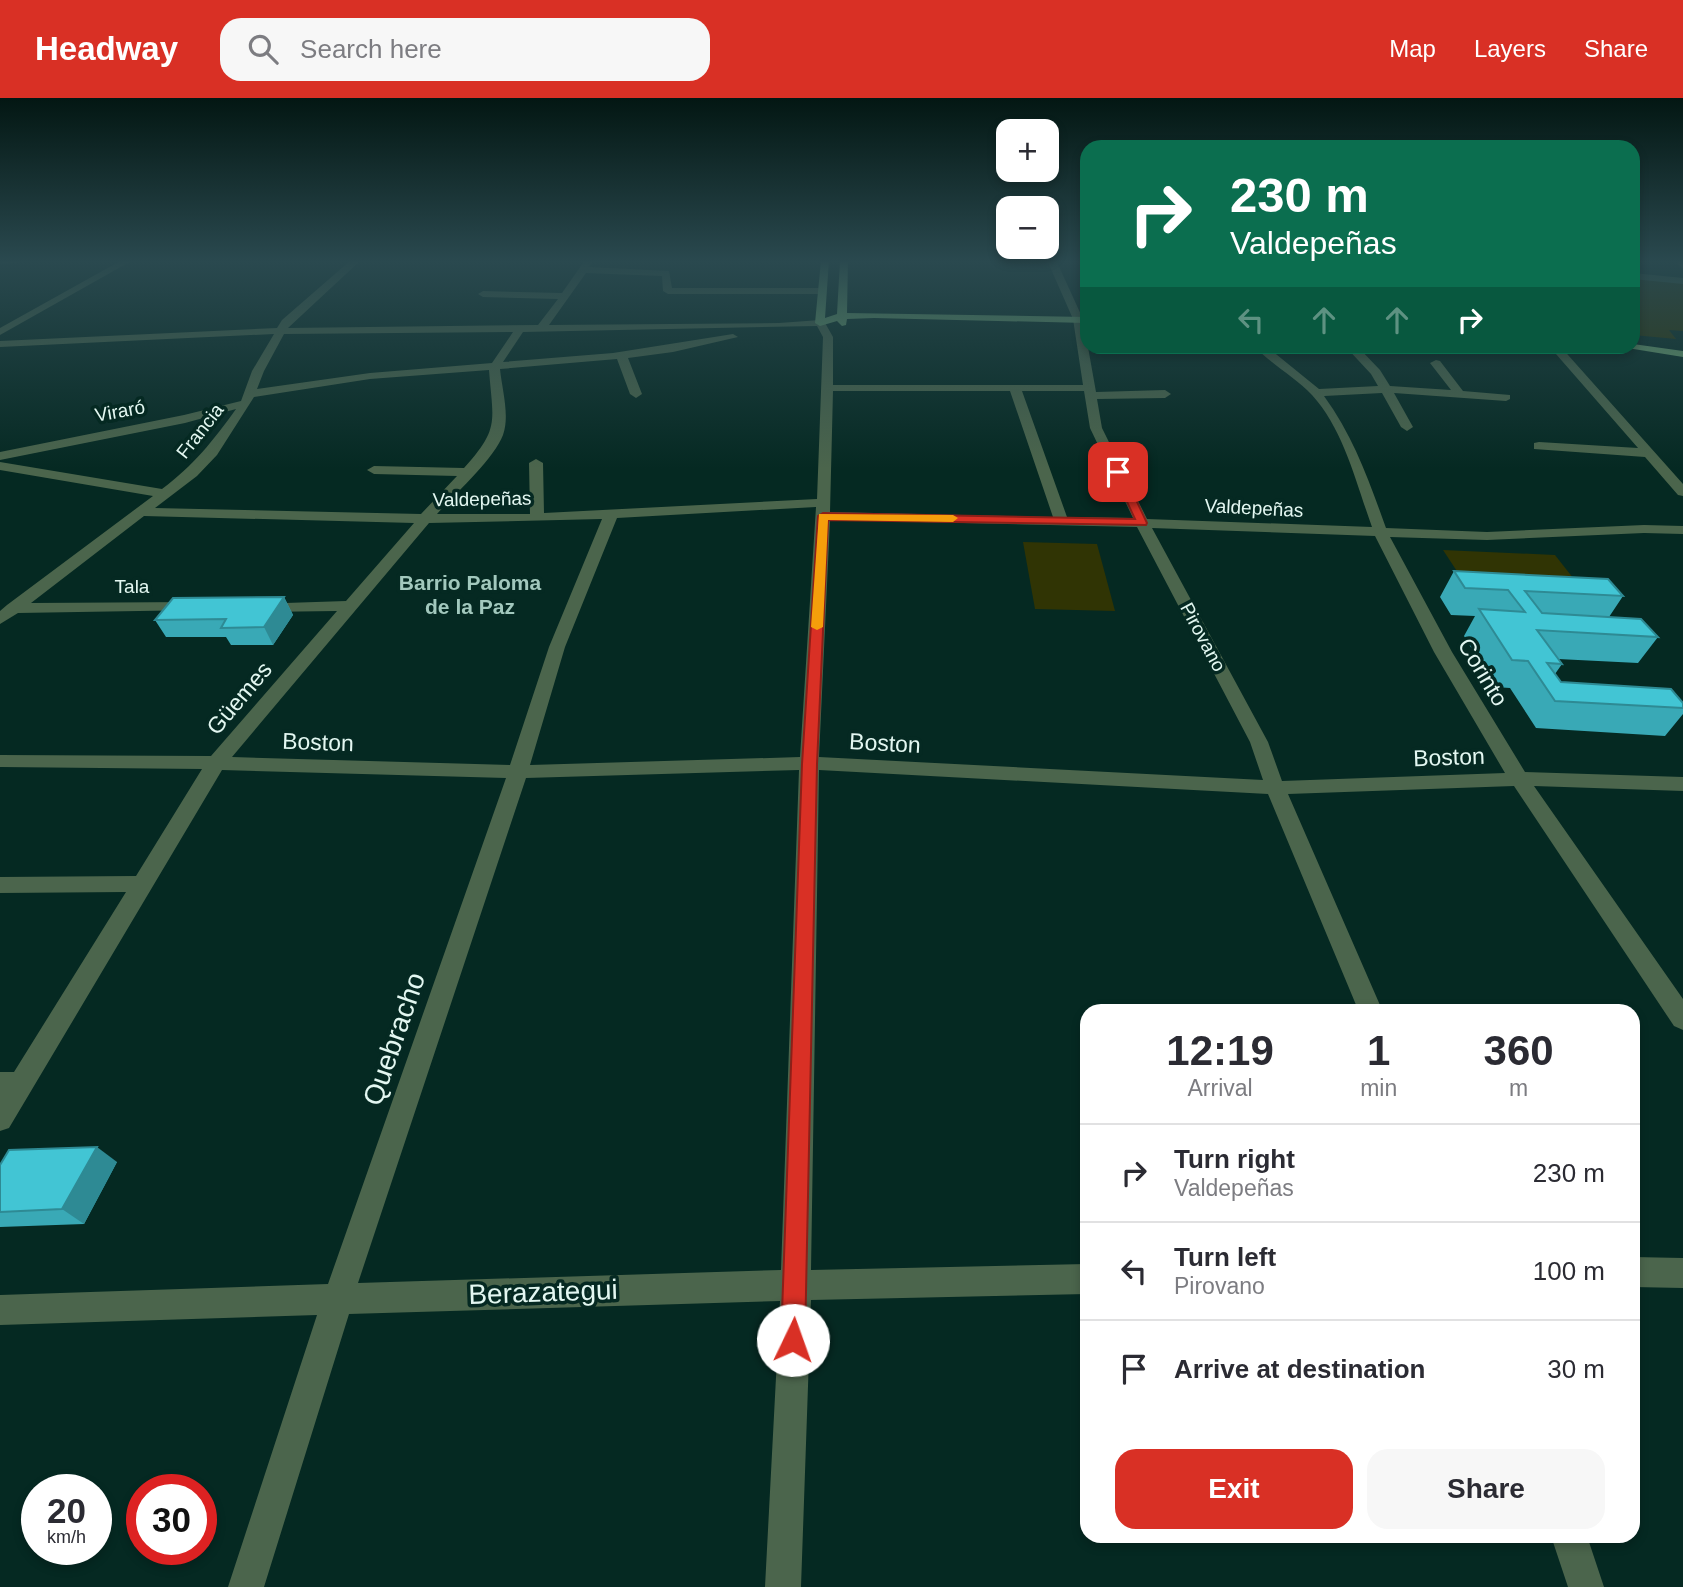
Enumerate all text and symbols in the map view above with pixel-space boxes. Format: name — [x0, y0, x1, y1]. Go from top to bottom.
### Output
search box — [220, 18, 710, 81]
text: Headway — [35, 30, 178, 67]
icon: search — [244, 30, 282, 68]
text: Search here — [300, 34, 442, 64]
text: Map — [1389, 35, 1436, 62]
text: Layers — [1474, 35, 1546, 62]
text: Share — [1584, 35, 1648, 62]
map controls — [996, 119, 1059, 259]
button: + — [996, 119, 1059, 182]
icon: right — [1115, 168, 1206, 259]
text: 230 m — [1230, 168, 1369, 222]
button: − — [996, 196, 1059, 259]
text: Valdepeñas — [1230, 225, 1397, 261]
icon: left — [1232, 301, 1270, 339]
icon: ahead — [1305, 301, 1343, 339]
icon: ahead — [1378, 301, 1416, 339]
icon: right — [1451, 301, 1489, 339]
street label: Viraró — [93, 396, 147, 426]
street label: Francia — [172, 399, 228, 462]
pin — [1088, 442, 1148, 502]
icon: arrive — [1099, 453, 1137, 491]
street label: Valdepeñas — [432, 488, 532, 510]
street label: Valdepeñas — [1204, 495, 1304, 521]
district label: Barrio Paloma de la Paz — [399, 571, 542, 618]
street label: Tala — [115, 576, 150, 597]
street label: Pirovano — [1176, 599, 1230, 675]
street label: Corinto — [1453, 634, 1513, 710]
street label: Güemes — [201, 656, 277, 740]
street label: Boston — [282, 728, 354, 756]
street label: Boston — [849, 728, 921, 758]
street label: Boston — [1413, 743, 1485, 771]
street label: Quebracho — [357, 968, 431, 1110]
text: 12:19 — [1166, 1027, 1274, 1074]
text: 1 — [1367, 1027, 1390, 1074]
text: 360 — [1484, 1027, 1554, 1074]
text: Arrival — [1187, 1075, 1253, 1101]
text: min — [1360, 1075, 1397, 1101]
text: m — [1509, 1075, 1528, 1101]
text: Turn right — [1174, 1144, 1295, 1174]
icon: right — [1115, 1154, 1153, 1192]
text: 230 m — [1533, 1158, 1605, 1188]
text: Valdepeñas — [1174, 1175, 1294, 1201]
text: Turn left — [1174, 1242, 1276, 1272]
icon: left — [1115, 1252, 1153, 1290]
text: 100 m — [1533, 1256, 1605, 1286]
text: Pirovano — [1174, 1273, 1265, 1299]
street label: Berazategui — [468, 1274, 618, 1310]
position arrow — [756, 1303, 830, 1377]
icon: arrive — [1115, 1350, 1153, 1388]
text: Arrive at destination — [1174, 1354, 1425, 1384]
text: 30 m — [1547, 1354, 1605, 1384]
button: Exit — [1115, 1449, 1353, 1529]
button: Share — [1367, 1449, 1605, 1529]
speed limit sign: 30 — [126, 1474, 217, 1565]
text: 20 — [47, 1491, 86, 1530]
text: km/h — [47, 1527, 86, 1547]

